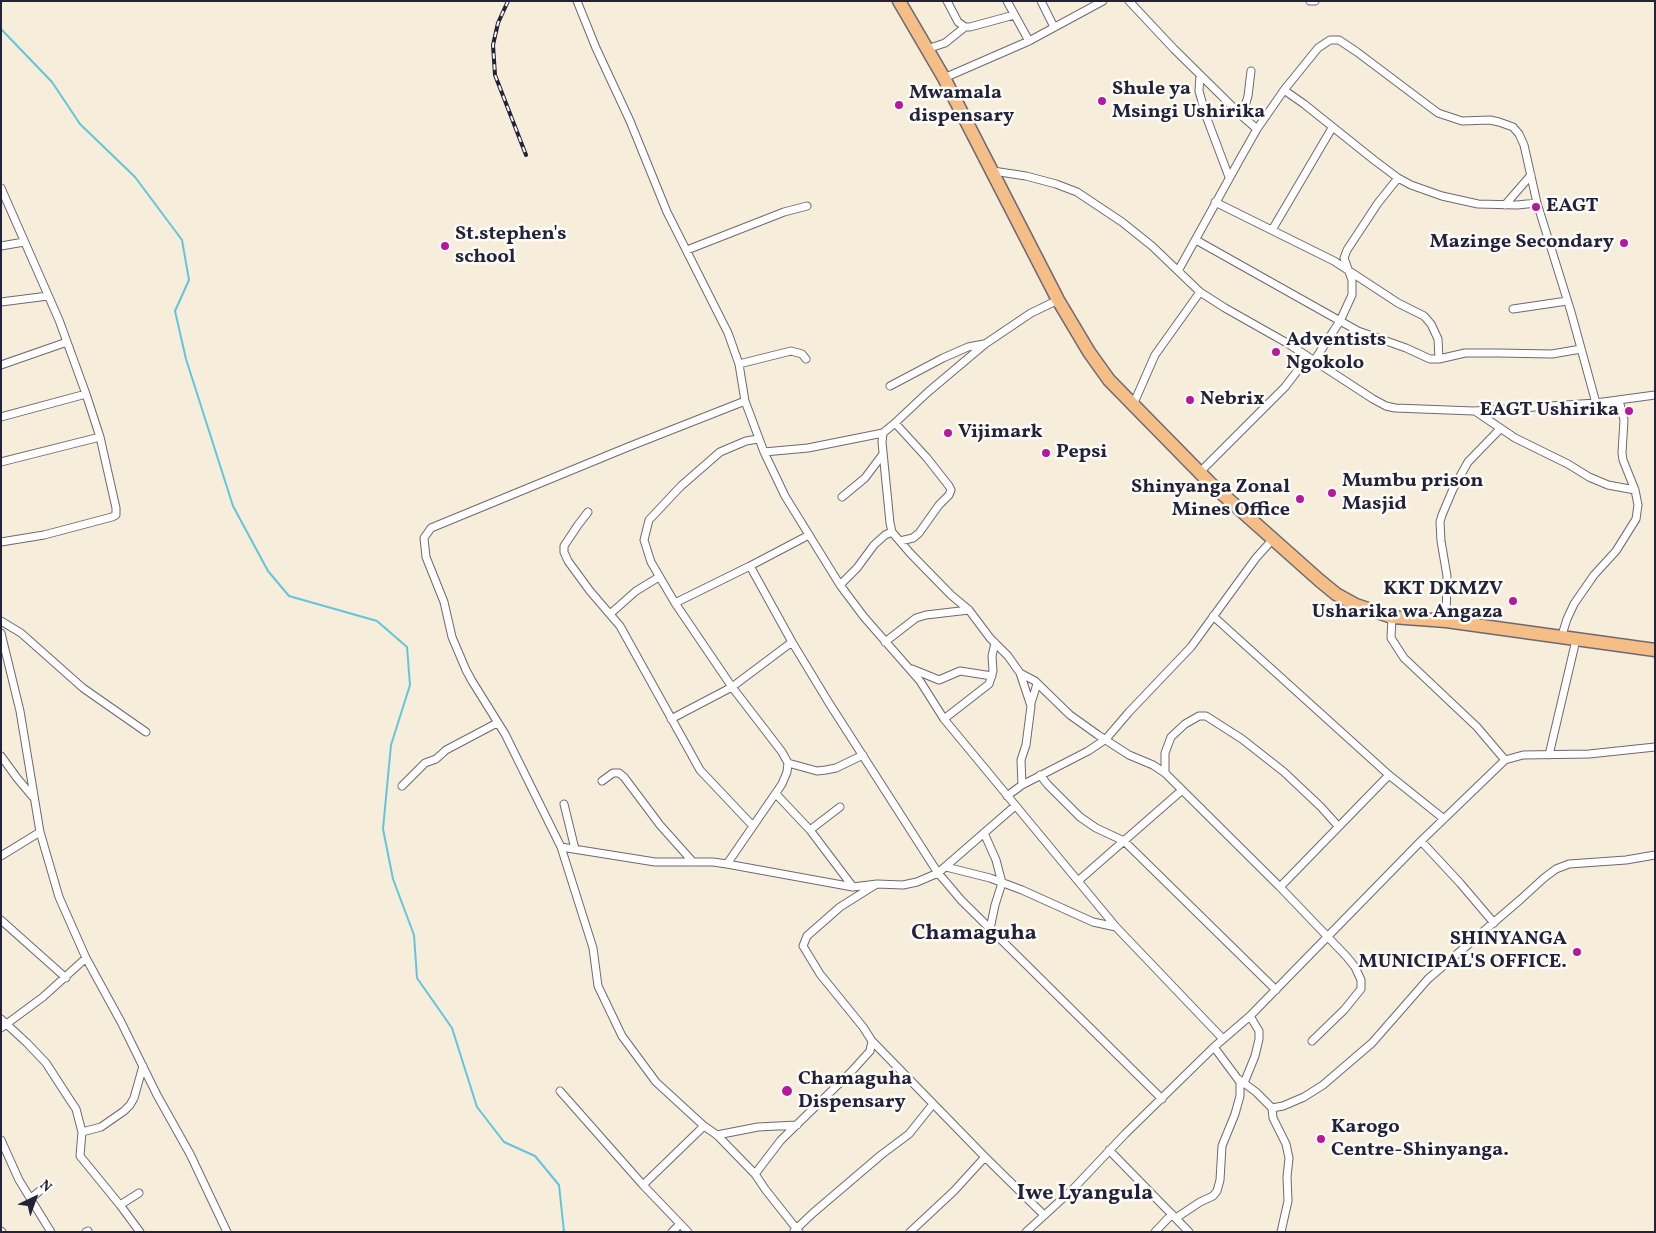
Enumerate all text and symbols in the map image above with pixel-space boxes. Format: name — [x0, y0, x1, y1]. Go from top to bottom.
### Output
place label: Shule ya Msingi Ushirika — [1112, 78, 1265, 125]
place label: Mwamala dispensary — [909, 82, 1014, 129]
marker: Shule ya Msingi Ushirika — [1096, 95, 1108, 107]
marker: Mwamala dispensary — [893, 99, 905, 111]
place label: EAGT — [1546, 195, 1599, 219]
marker: EAGT — [1530, 201, 1542, 213]
place label: St.stephen's school — [455, 223, 567, 270]
place label: Mazinge Secondary — [1429, 231, 1614, 255]
marker: Mazinge Secondary — [1618, 237, 1630, 249]
marker: St.stephen's school — [439, 240, 451, 252]
place label: Adventists Ngokolo — [1286, 329, 1386, 376]
marker: Adventists Ngokolo — [1270, 346, 1282, 358]
place label: Nebrix — [1200, 388, 1265, 412]
marker: Nebrix — [1184, 394, 1196, 406]
place label: EAGT Ushirika — [1480, 399, 1619, 423]
marker: EAGT Ushirika — [1623, 405, 1635, 417]
place label: Vijimark — [958, 421, 1043, 445]
marker: Vijimark — [942, 427, 954, 439]
place label: Pepsi — [1056, 441, 1107, 465]
marker: Pepsi — [1040, 447, 1052, 459]
place label: Mumbu prison Masjid — [1342, 470, 1483, 517]
place label: Shinyanga Zonal Mines Office — [1131, 476, 1290, 523]
marker: Mumbu prison Masjid — [1326, 487, 1338, 499]
marker: Shinyanga Zonal Mines Office — [1294, 493, 1306, 505]
place label: KKT DKMZV Usharika wa Angaza — [1312, 578, 1503, 625]
marker: KKT DKMZV Usharika wa Angaza — [1507, 595, 1519, 607]
district label: Chamaguha — [911, 922, 1037, 948]
place label: SHINYANGA MUNICIPAL'S OFFICE. — [1358, 928, 1567, 975]
marker: SHINYANGA MUNICIPAL'S OFFICE. — [1571, 946, 1583, 958]
place label: Chamaguha Dispensary — [798, 1068, 912, 1115]
marker: Chamaguha Dispensary — [780, 1084, 794, 1098]
place label: Karogo Centre-Shinyanga. — [1331, 1116, 1509, 1163]
marker: Karogo Centre-Shinyanga. — [1315, 1133, 1327, 1145]
north arrow — [10, 1173, 60, 1223]
text: N — [35, 1176, 56, 1197]
district label: Iwe Lyangula — [1017, 1182, 1153, 1208]

